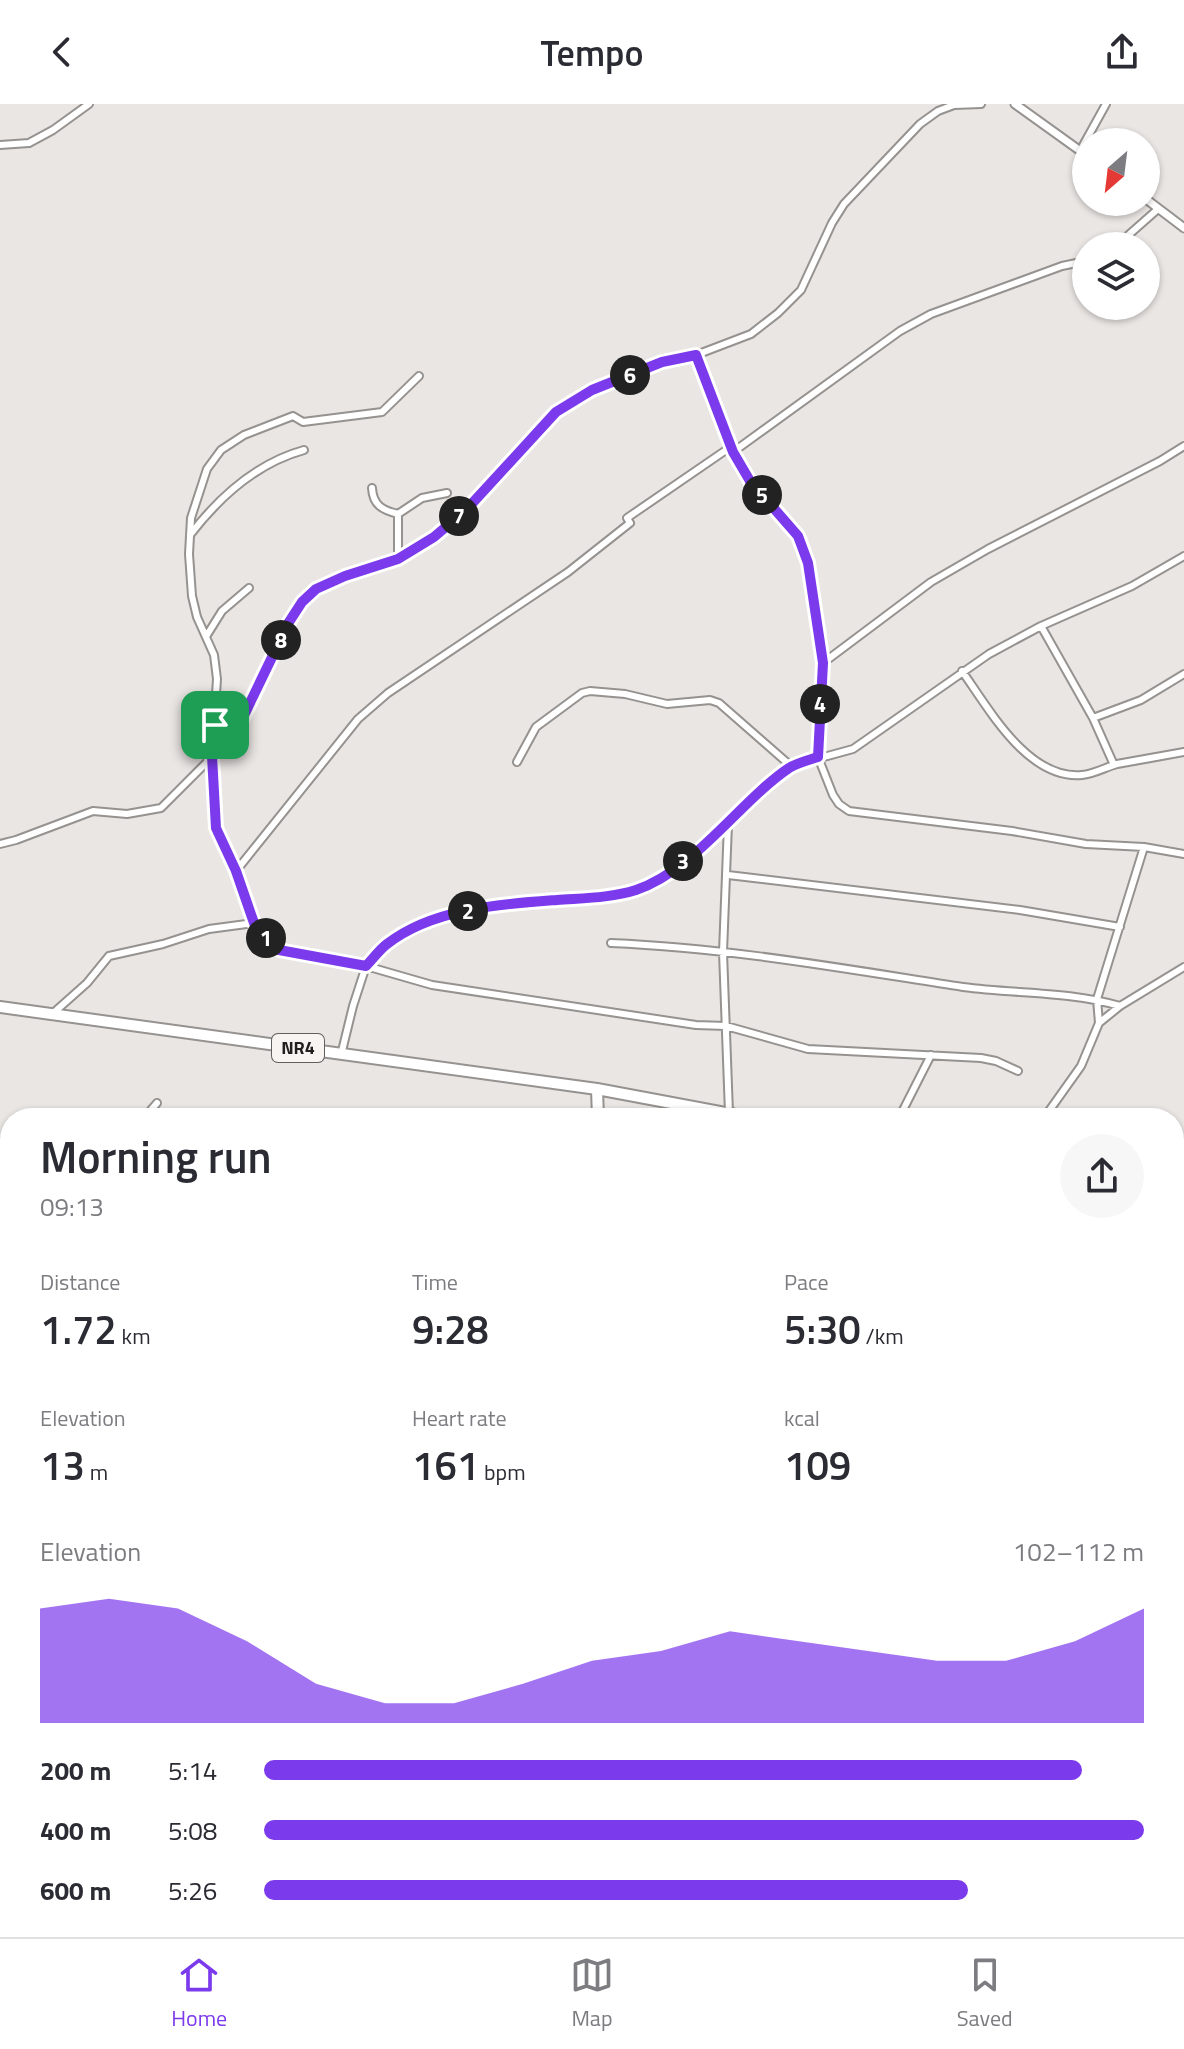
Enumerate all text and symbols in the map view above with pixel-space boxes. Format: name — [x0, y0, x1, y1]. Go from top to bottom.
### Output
text: Tempo — [541, 25, 643, 80]
icon: back — [40, 30, 84, 74]
icon: share — [1100, 30, 1144, 74]
north arrow — [1072, 128, 1160, 216]
map controls — [1072, 128, 1160, 320]
button: layers — [1072, 232, 1160, 320]
pin: 6 — [610, 355, 650, 395]
text: 6 — [624, 358, 636, 392]
pin: 5 — [742, 475, 782, 515]
text: 5 — [756, 478, 768, 512]
pin: 7 — [439, 496, 479, 536]
text: 7 — [453, 499, 465, 533]
pin: 8 — [261, 620, 301, 660]
text: 8 — [275, 623, 287, 657]
pin: 4 — [800, 684, 840, 724]
text: 4 — [814, 687, 826, 721]
pin — [181, 691, 249, 759]
icon: arrive — [193, 703, 237, 747]
pin: 3 — [663, 841, 703, 881]
text: 3 — [677, 844, 689, 878]
pin: 2 — [448, 891, 488, 931]
text: 2 — [462, 894, 474, 928]
pin: 1 — [246, 918, 286, 958]
text: 1 — [260, 921, 272, 955]
road number: NR4 — [272, 1034, 324, 1062]
text: Morning run — [40, 1123, 272, 1190]
button: share — [1060, 1134, 1144, 1218]
text: 09:13 — [40, 1187, 104, 1226]
text: Distance — [40, 1265, 120, 1299]
text: Time — [412, 1265, 458, 1299]
text: Pace — [784, 1265, 829, 1299]
text: 1.72 — [40, 1299, 117, 1360]
text: 9:28 — [412, 1299, 489, 1360]
text: 5:30 — [784, 1299, 861, 1360]
text: km — [117, 1319, 151, 1353]
text: /km — [861, 1319, 904, 1353]
text: Elevation — [40, 1401, 126, 1435]
text: Heart rate — [412, 1401, 507, 1435]
text: kcal — [784, 1401, 820, 1435]
text: 13 — [40, 1435, 85, 1496]
text: 161 — [412, 1435, 479, 1496]
text: 109 — [784, 1435, 851, 1496]
text: m — [85, 1455, 108, 1489]
text: bpm — [479, 1455, 526, 1489]
text: Elevation — [40, 1532, 141, 1571]
text: 102–112 m — [1013, 1532, 1144, 1571]
text: 200 m — [40, 1751, 111, 1790]
text: 5:14 — [168, 1751, 217, 1790]
text: 400 m — [40, 1811, 111, 1850]
text: 5:08 — [168, 1811, 217, 1850]
text: 600 m — [40, 1871, 111, 1910]
text: 5:26 — [168, 1871, 217, 1910]
tab: Home — [171, 1953, 227, 2035]
tab: Map — [570, 1953, 614, 2035]
tab: Saved — [957, 1953, 1013, 2035]

